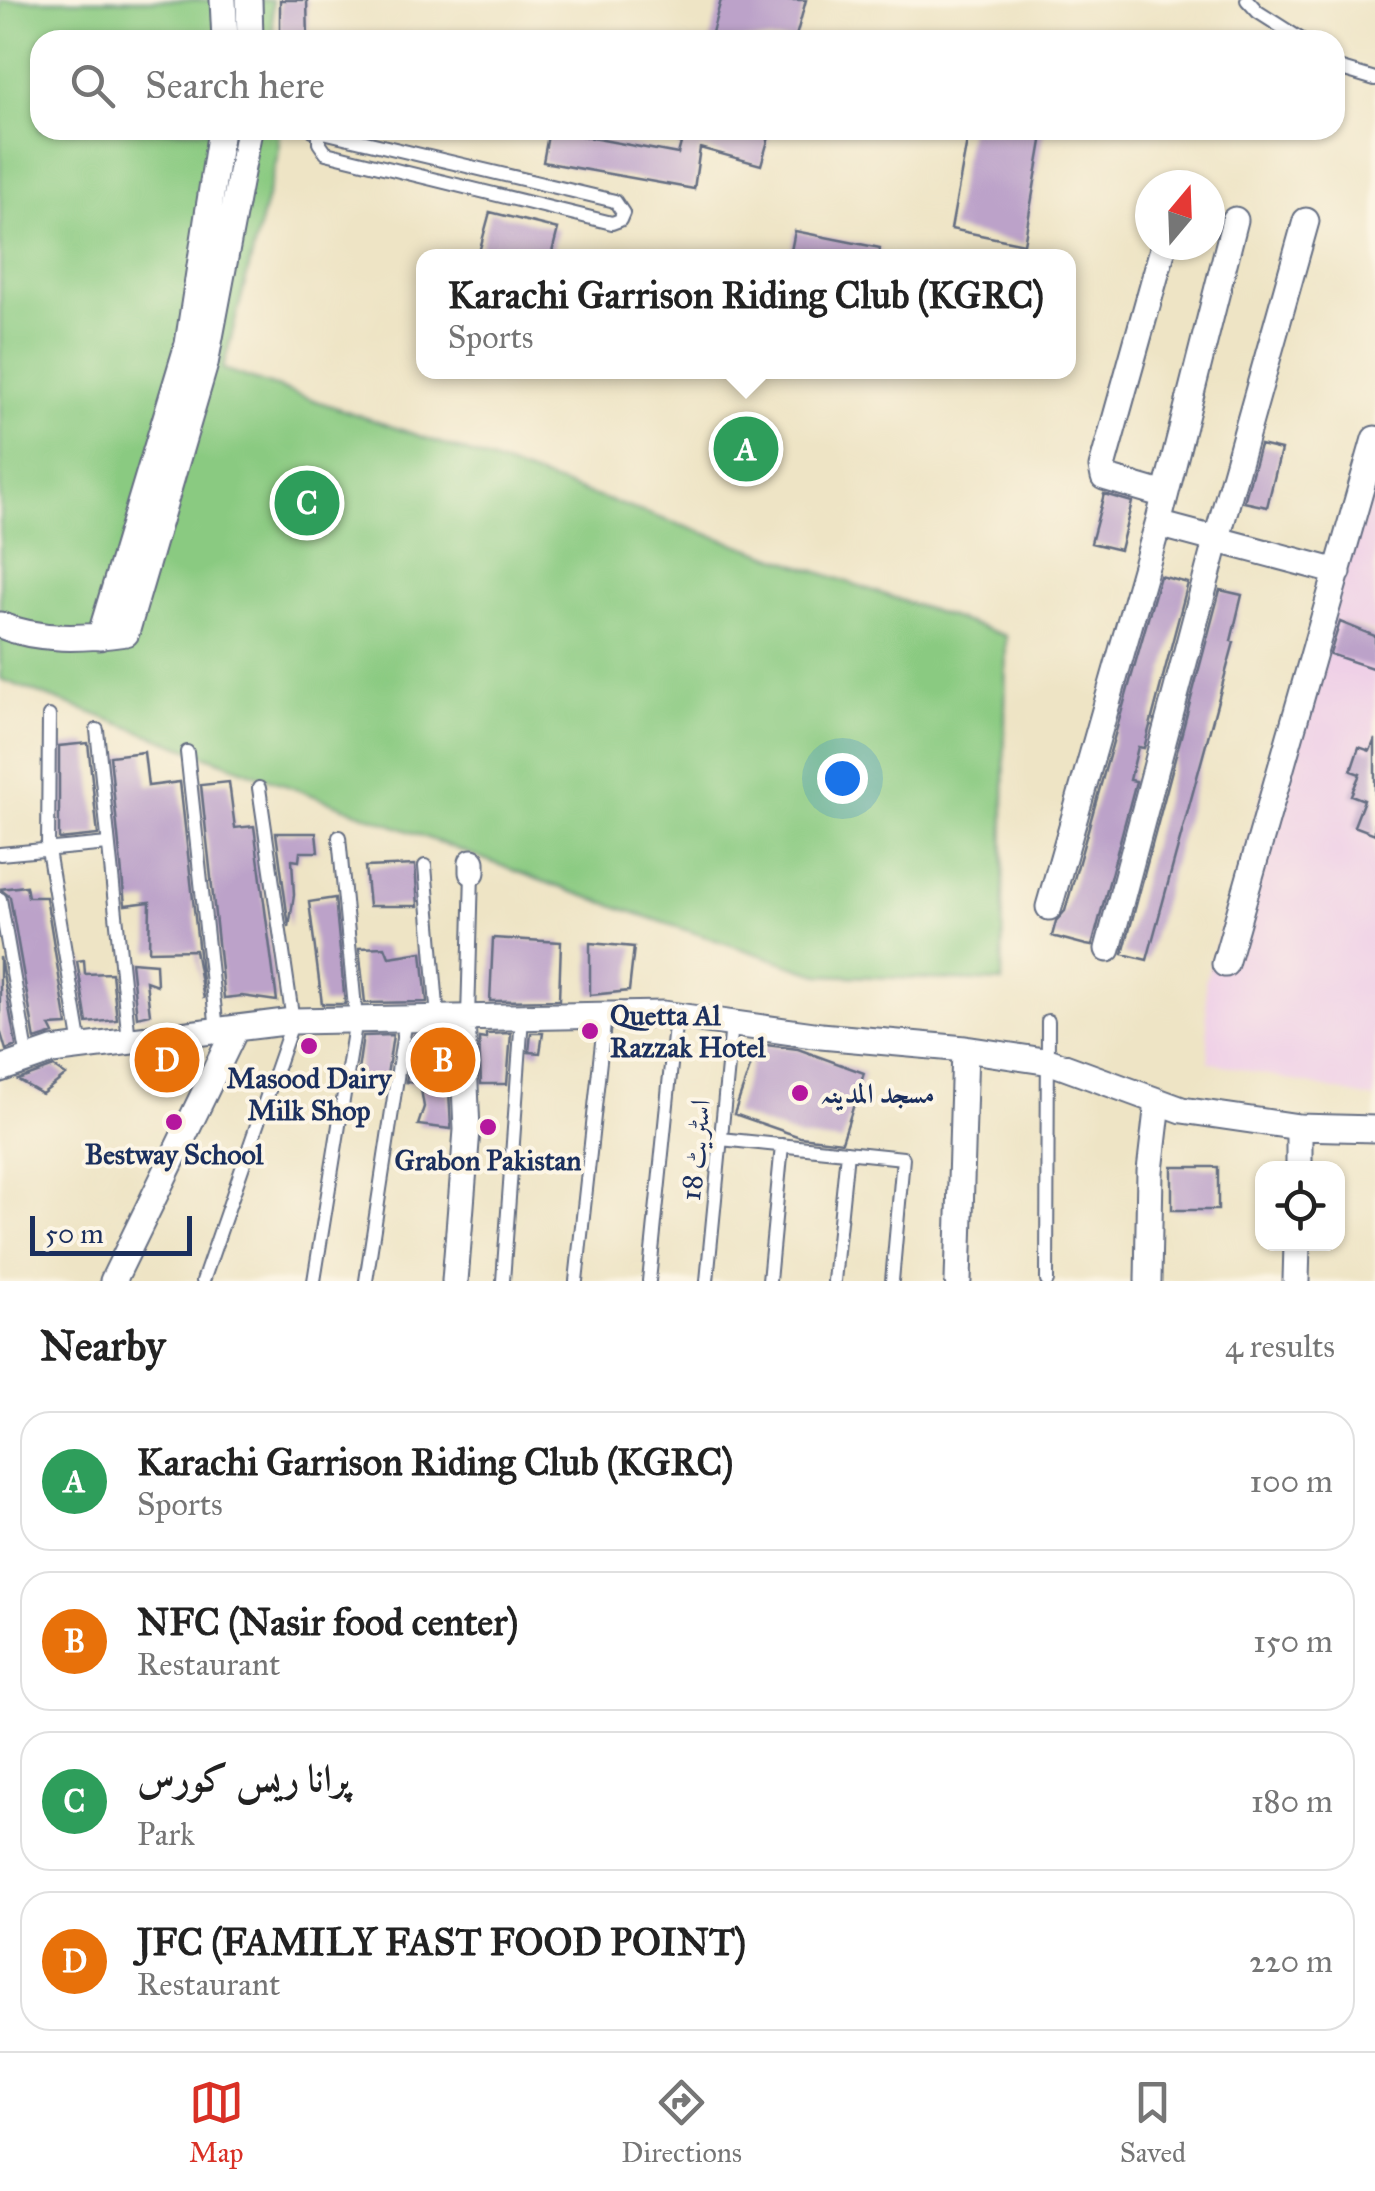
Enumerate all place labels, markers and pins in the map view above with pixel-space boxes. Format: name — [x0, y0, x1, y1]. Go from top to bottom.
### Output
pin: A — [714, 412, 778, 486]
pin: C — [274, 466, 340, 540]
place label: Quetta Al Razzak Hotel — [610, 998, 766, 1065]
marker: Quetta Al Razzak Hotel — [579, 1020, 601, 1042]
pin: D — [134, 1022, 200, 1098]
pin: B — [410, 1022, 476, 1098]
marker: Masood Dairy Milk Shop — [298, 1035, 320, 1057]
place label: Masood Dairy Milk Shop — [227, 1061, 392, 1128]
place label: مسجد المدینہ — [820, 1076, 935, 1111]
marker: مسجد المدینہ — [789, 1082, 811, 1104]
marker: Bestway School — [163, 1111, 185, 1133]
marker: Grabon Pakistan — [477, 1116, 499, 1138]
place label: Bestway School — [85, 1137, 264, 1172]
place label: Grabon Pakistan — [394, 1143, 582, 1178]

